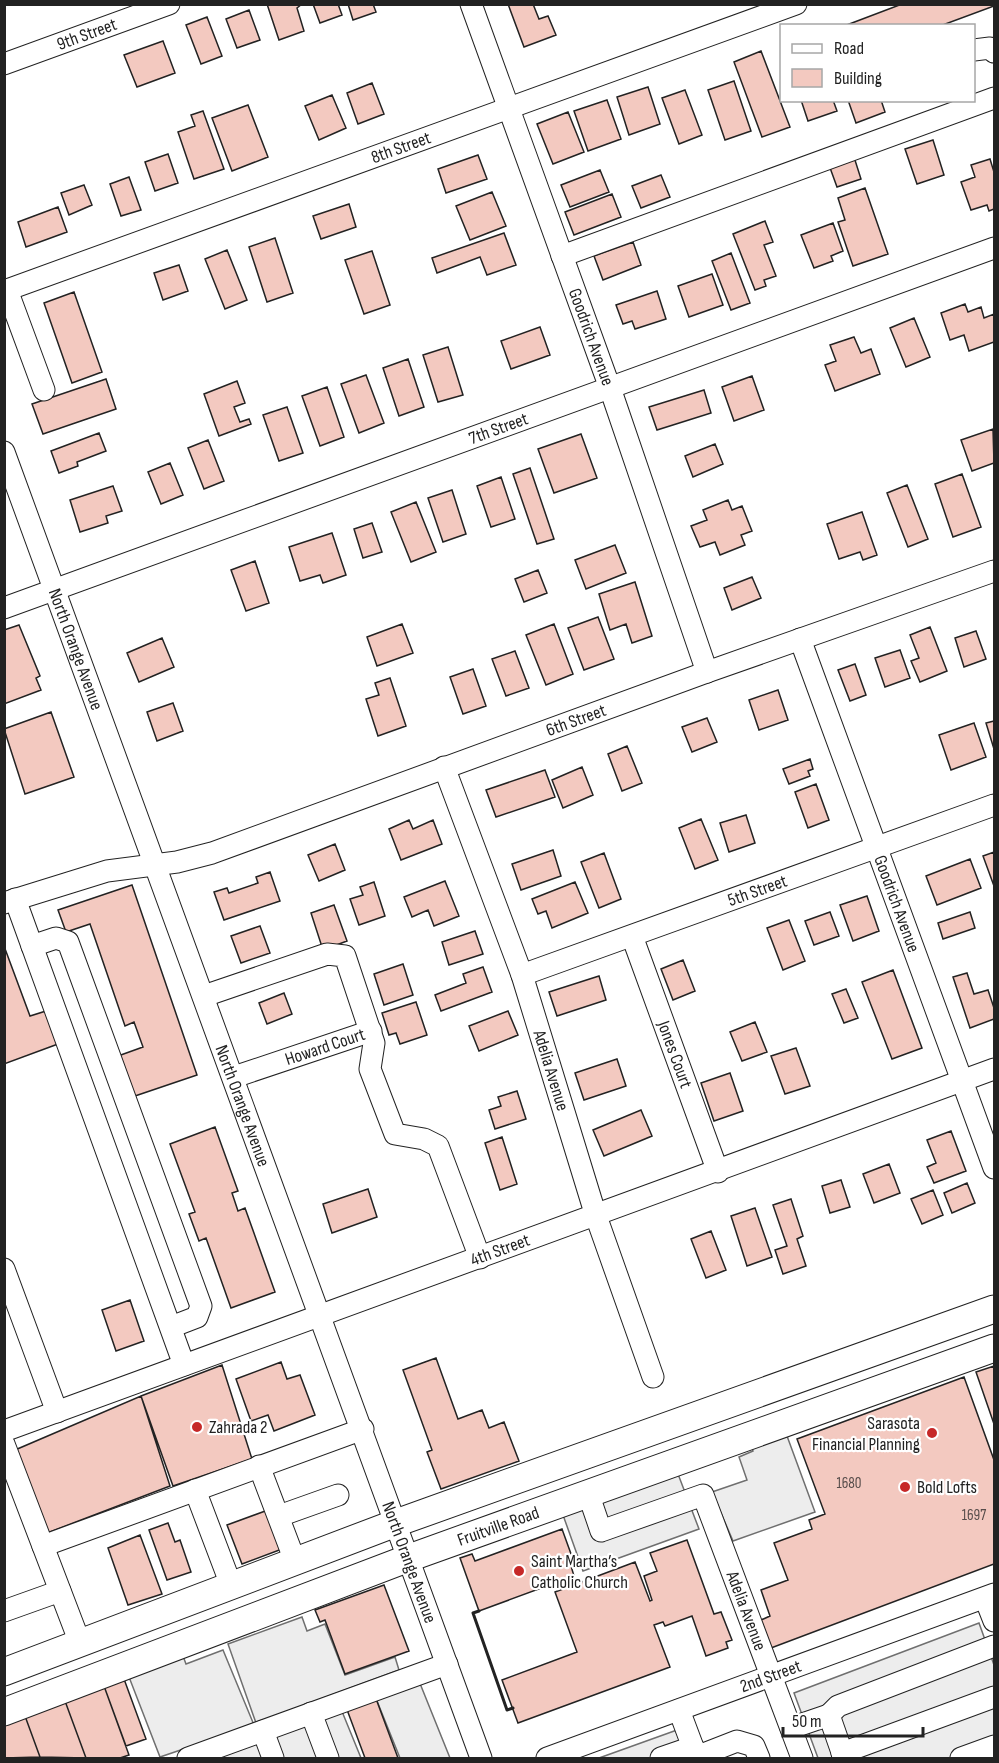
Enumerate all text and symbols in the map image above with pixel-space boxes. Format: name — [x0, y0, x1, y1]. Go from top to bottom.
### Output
street label: 9th Street — [54, 13, 120, 54]
legend — [780, 24, 975, 102]
text: Road — [834, 38, 864, 59]
text: Building — [834, 68, 882, 89]
street label: 8th Street — [368, 127, 434, 168]
street label: Goodrich Avenue — [564, 285, 619, 388]
street label: 7th Street — [466, 408, 531, 449]
street label: North Orange Avenue — [44, 586, 108, 713]
street label: 6th Street — [543, 699, 609, 740]
street label: Goodrich Avenue — [870, 852, 924, 955]
street label: 5th Street — [725, 870, 790, 911]
street label: Jones Court — [653, 1017, 697, 1091]
street label: Howard Court — [282, 1023, 368, 1070]
street label: Adelia Avenue — [529, 1027, 574, 1113]
street label: North Orange Avenue — [211, 1042, 275, 1169]
street label: 4th Street — [467, 1229, 533, 1270]
place label: Sarasota Financial Planning — [812, 1413, 920, 1455]
place label: Zahrada 2 — [209, 1417, 267, 1438]
marker: Zahrada 2 — [190, 1420, 204, 1434]
marker: Sarasota Financial Planning — [925, 1426, 939, 1440]
house number: 1680 — [836, 1474, 862, 1493]
place label: Bold Lofts — [917, 1477, 977, 1498]
marker: Bold Lofts — [898, 1480, 912, 1494]
street label: North Orange Avenue — [378, 1499, 441, 1626]
street label: Fruitville Road — [454, 1502, 542, 1550]
house number: 1697 — [962, 1506, 986, 1525]
place label: Saint Martha’s Catholic Church — [531, 1551, 628, 1593]
marker: Saint Martha’s Catholic Church — [512, 1564, 526, 1578]
street label: Adelia Avenue — [722, 1567, 771, 1653]
street label: 2nd Street — [737, 1655, 804, 1697]
scale bar — [783, 1700, 922, 1738]
text: 50 m — [792, 1711, 822, 1732]

